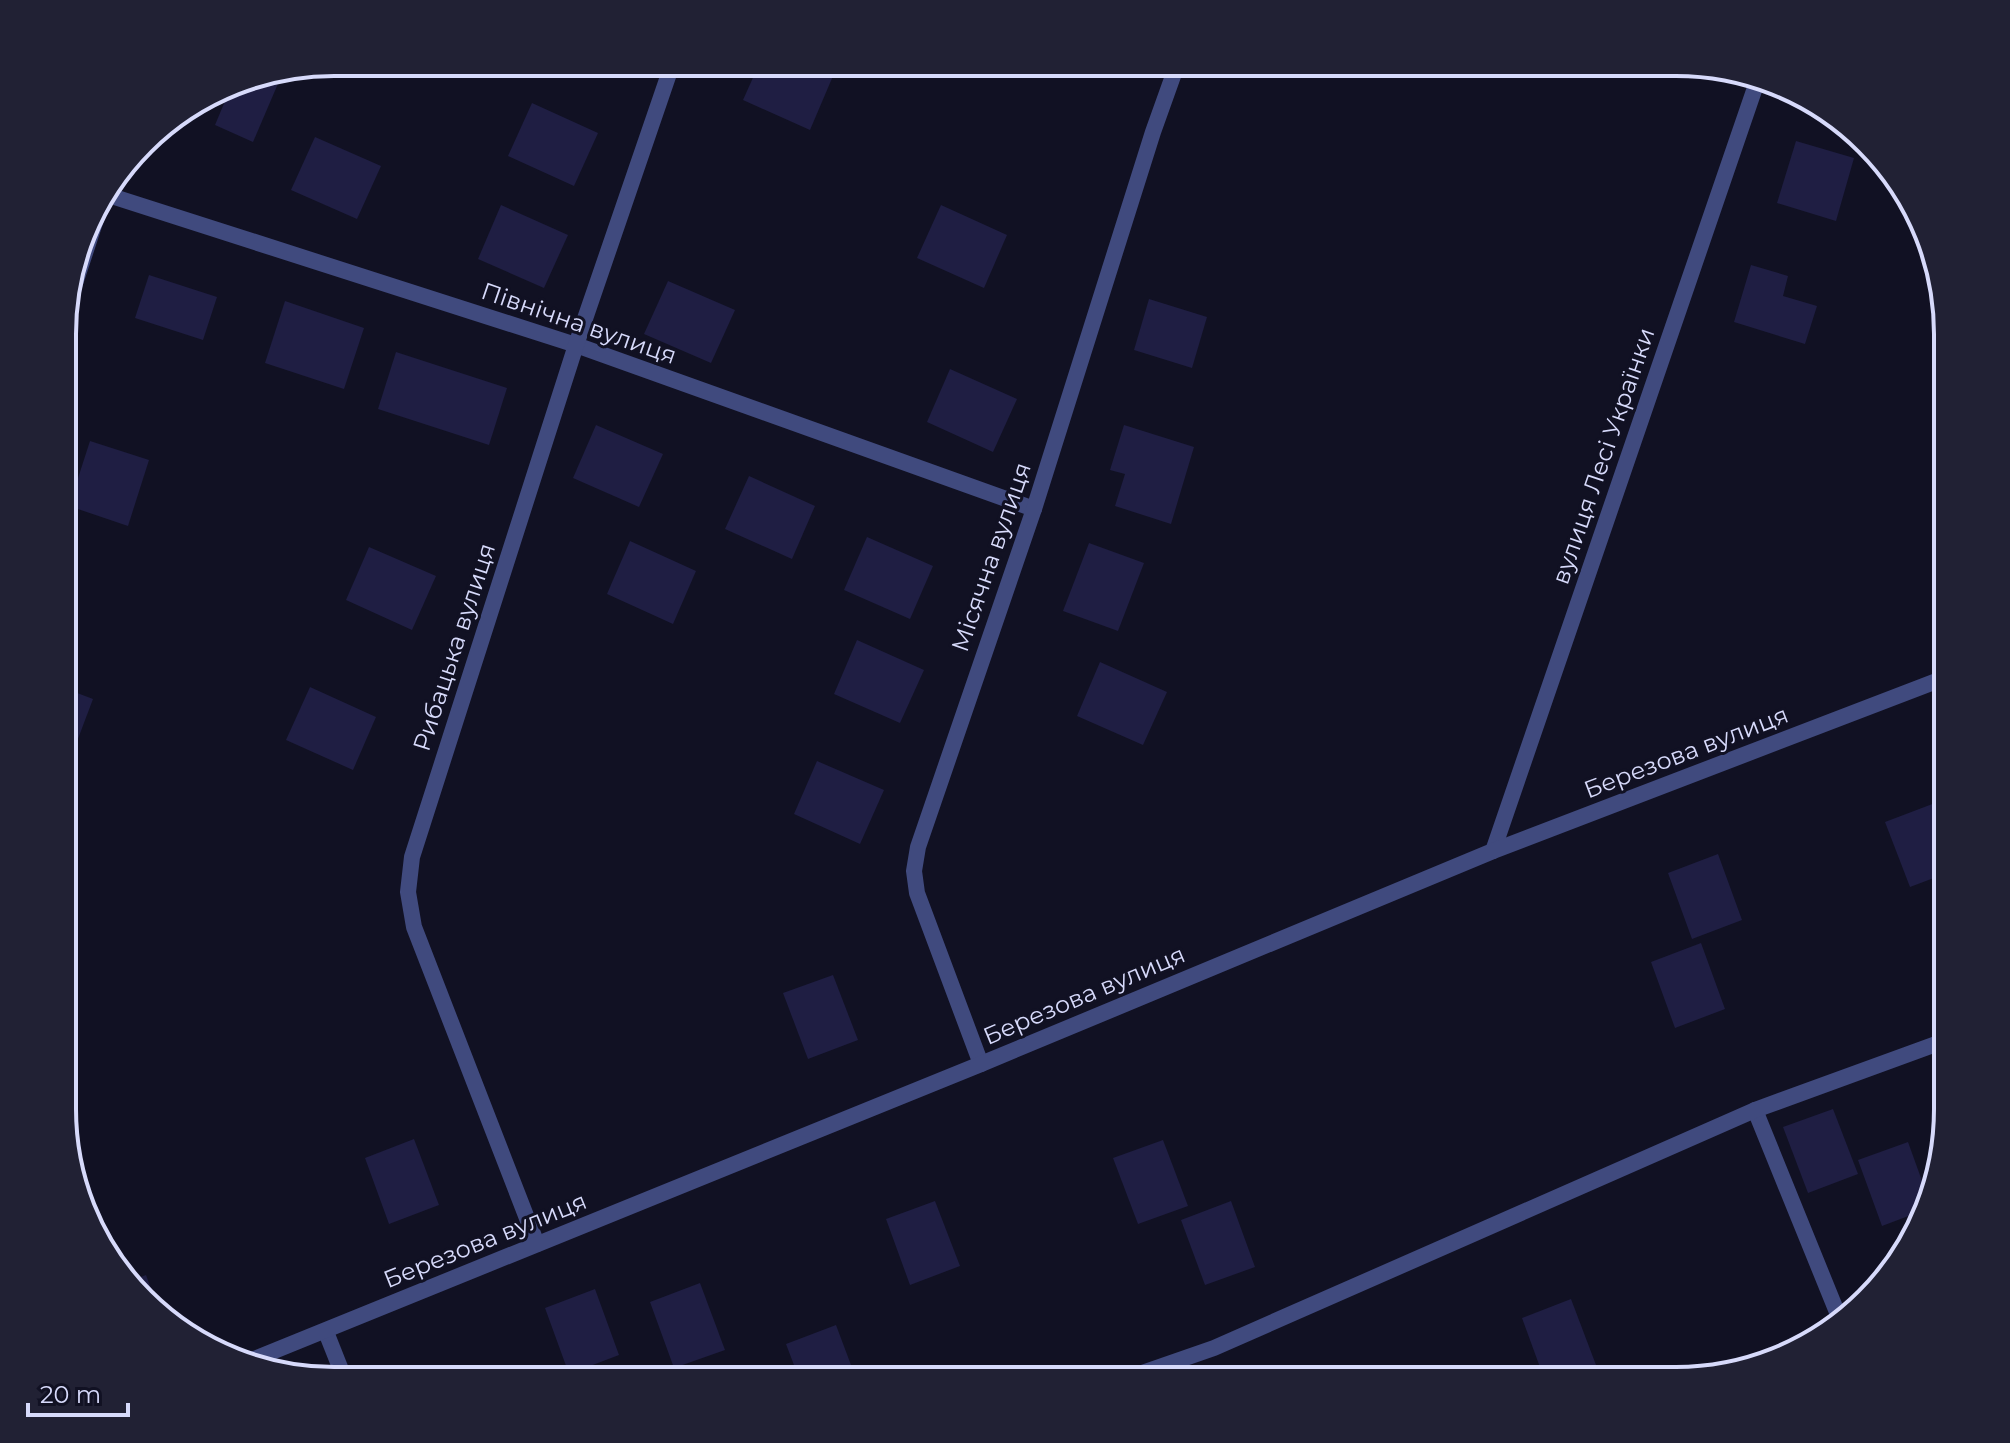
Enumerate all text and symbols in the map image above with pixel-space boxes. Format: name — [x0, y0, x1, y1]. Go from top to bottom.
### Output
street label: Північна вулиця — [478, 276, 680, 370]
street label: вулиця Лесі Українки — [1545, 324, 1661, 588]
street label: Місячна вулиця — [945, 459, 1037, 655]
street label: Рибацька вулиця — [407, 539, 501, 755]
street label: Березова вулиця — [1580, 700, 1792, 804]
street label: Березова вулиця — [979, 939, 1189, 1051]
street label: Березова вулиця — [379, 1186, 591, 1294]
scale bar — [28, 1367, 128, 1417]
text: 20 m — [40, 1380, 101, 1409]

